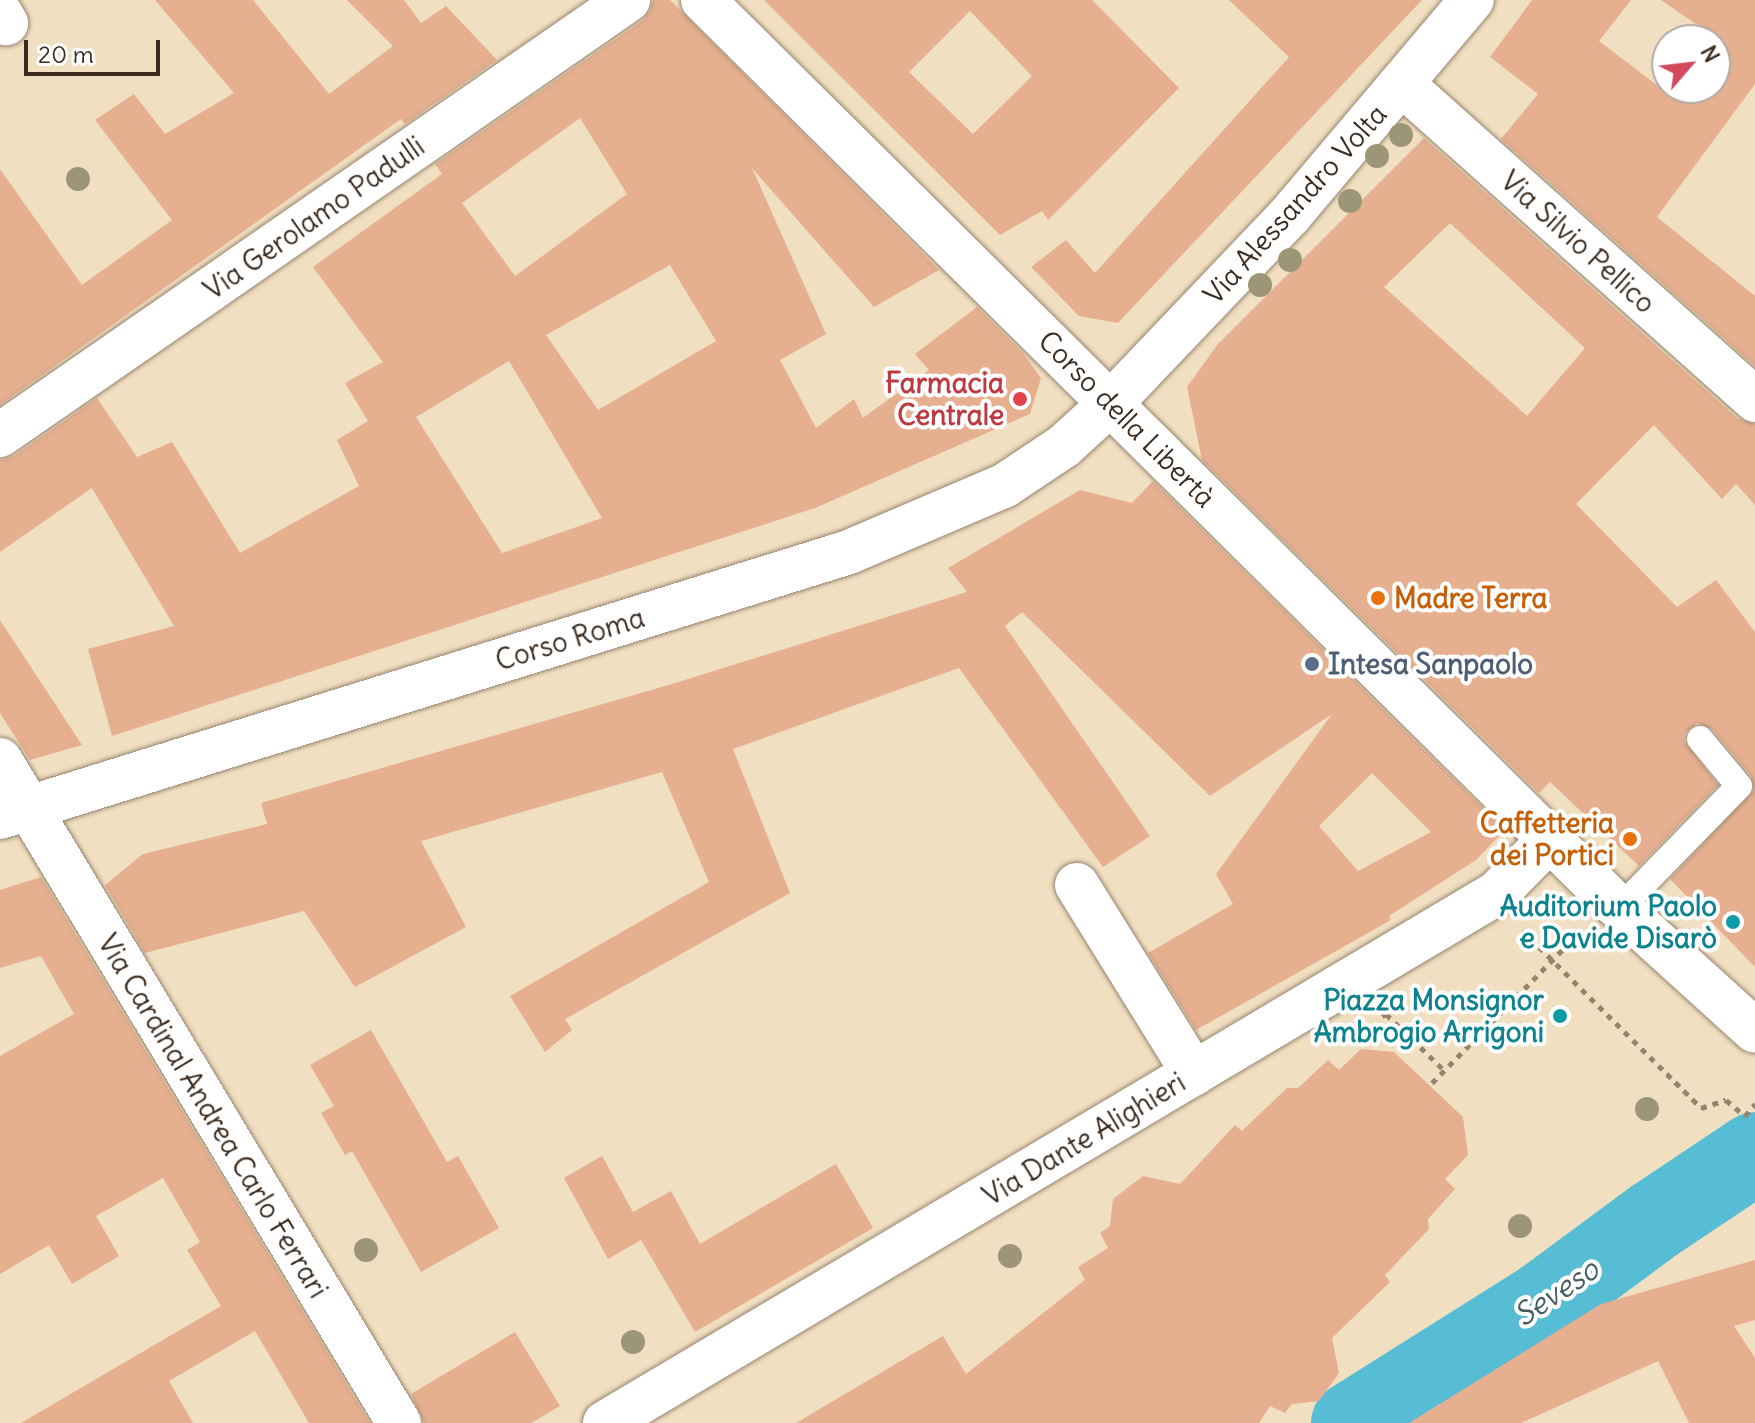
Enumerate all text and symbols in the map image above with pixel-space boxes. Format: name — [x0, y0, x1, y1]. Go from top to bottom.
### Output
scale bar — [28, 24, 164, 74]
north arrow — [1651, 24, 1731, 104]
text: 20 m — [38, 39, 94, 69]
text: N — [1694, 40, 1726, 67]
street label: Via Alessandro Volta — [1196, 97, 1394, 311]
street label: Via Gerolamo Padulli — [197, 129, 431, 307]
street label: Via Silvio Pellico — [1494, 164, 1662, 320]
street label: Corso della Libertà — [1032, 324, 1222, 514]
place label: Farmacia Centrale — [885, 366, 1004, 432]
marker: Farmacia Centrale — [1011, 390, 1029, 408]
place label: Madre Terra — [1394, 581, 1547, 615]
marker: Madre Terra — [1369, 589, 1387, 607]
street label: Corso Roma — [491, 600, 649, 678]
place label: Intesa Sanpaolo — [1328, 647, 1533, 681]
marker: Intesa Sanpaolo — [1303, 655, 1321, 673]
place label: Caffetteria dei Portici — [1480, 806, 1614, 872]
marker: Caffetteria dei Portici — [1621, 830, 1639, 848]
place label: Auditorium Paolo e Davide Disarò — [1500, 889, 1717, 955]
marker: Auditorium Paolo e Davide Disarò — [1724, 913, 1742, 931]
street label: Via Cardinal Andrea Carlo Ferrari — [91, 928, 335, 1304]
place label: Piazza Monsignor Ambrogio Arrigoni — [1314, 983, 1544, 1049]
marker: Piazza Monsignor Ambrogio Arrigoni — [1551, 1007, 1569, 1025]
street label: Via Dante Alighieri — [977, 1065, 1191, 1213]
water label: Seveso — [1507, 1251, 1605, 1333]

